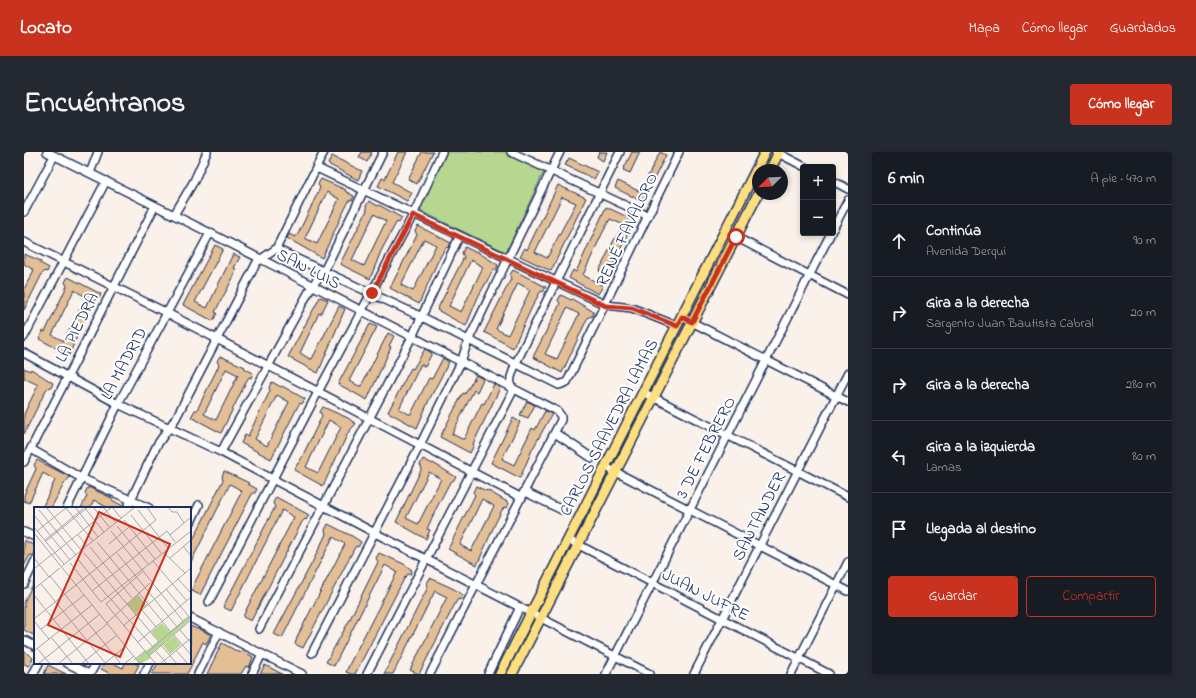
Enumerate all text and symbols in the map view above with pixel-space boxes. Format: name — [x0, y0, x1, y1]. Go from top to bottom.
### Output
text: Locato — [20, 15, 72, 42]
text: Mapa — [969, 18, 1000, 39]
text: Cómo llegar — [1022, 18, 1088, 39]
text: Guardados — [1110, 18, 1176, 39]
text: Encuéntranos — [24, 84, 185, 125]
button: Cómo llegar — [1070, 84, 1172, 125]
north arrow — [752, 164, 788, 200]
map controls — [800, 164, 836, 236]
button: + — [800, 164, 836, 200]
text: 6 min — [888, 166, 924, 191]
street label: RENÉ FAVALORO — [590, 169, 665, 291]
text: A pie · 470 m — [1091, 169, 1156, 188]
button: − — [800, 200, 836, 236]
text: Continúa — [926, 220, 981, 242]
route start — [727, 228, 745, 246]
icon: ahead — [888, 230, 910, 252]
text: 90 m — [1133, 231, 1156, 250]
text: Avenida Derqui — [926, 242, 1006, 261]
street label: SAN LUIS — [272, 243, 345, 296]
route end — [363, 284, 381, 302]
street label: LA PIEDRA — [49, 288, 106, 367]
text: Gira a la derecha — [926, 292, 1029, 314]
icon: right — [888, 302, 910, 324]
text: 20 m — [1131, 303, 1156, 322]
text: Sargento Juan Bautista Cabral — [926, 314, 1094, 333]
street label: LA MADRID — [95, 323, 154, 405]
street label: CARLOS SAAVEDRA LAMAS — [554, 335, 665, 521]
icon: right — [888, 374, 910, 396]
text: Gira a la derecha — [926, 374, 1029, 396]
text: 280 m — [1126, 375, 1156, 394]
street label: 3 DE FEBRERO — [670, 392, 743, 503]
text: Gira a la izquierda — [926, 436, 1035, 458]
icon: left — [888, 446, 910, 468]
text: 80 m — [1132, 447, 1156, 466]
text: Lamas — [926, 458, 962, 477]
street label: SANTANDER — [726, 467, 793, 565]
inset map — [34, 507, 191, 664]
icon: arrive — [888, 518, 910, 540]
text: Llegada al destino — [926, 518, 1036, 540]
street label: JUAN JUFRE — [657, 563, 753, 628]
button: Guardar — [888, 576, 1018, 617]
button: Compartir — [1026, 576, 1156, 617]

